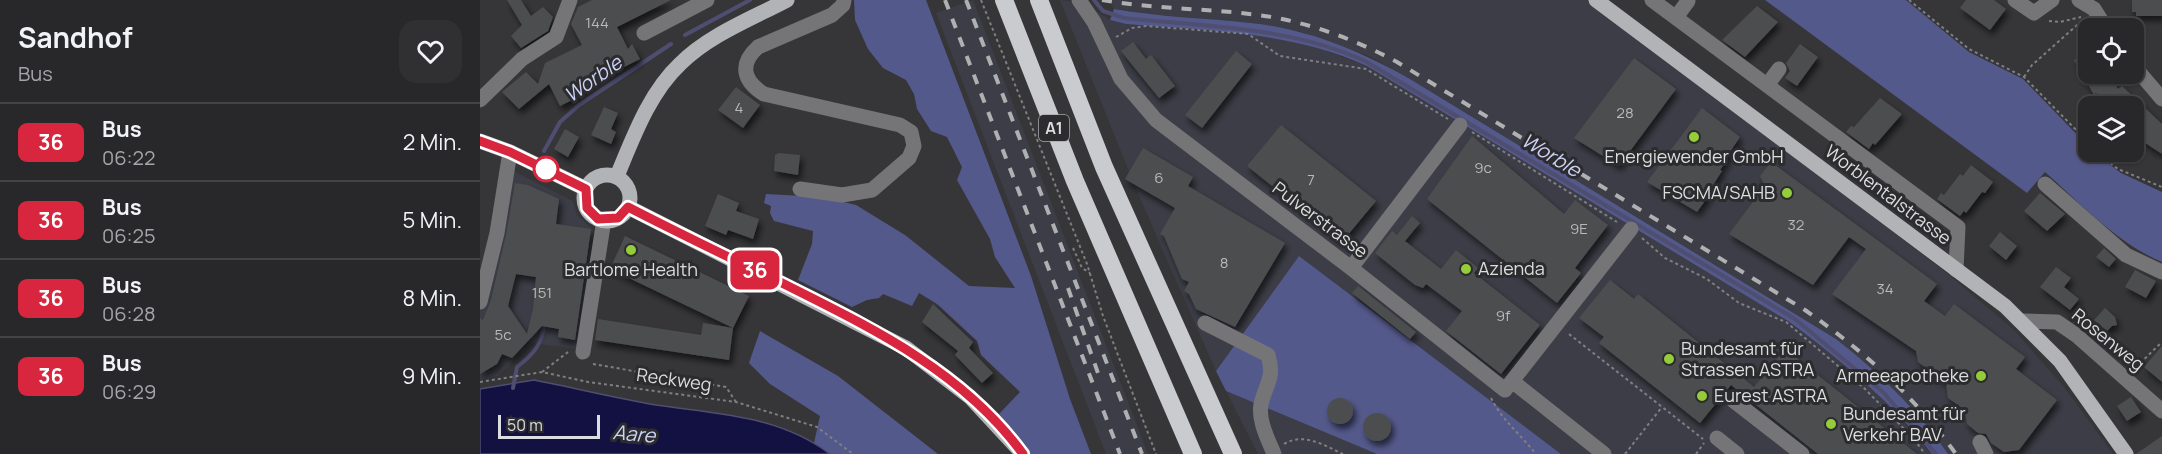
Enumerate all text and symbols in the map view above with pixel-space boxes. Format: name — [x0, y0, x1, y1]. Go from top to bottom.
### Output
house number: 144 — [585, 12, 609, 33]
text: Sandhof — [18, 18, 133, 56]
map controls — [2078, 18, 2144, 162]
button: locate — [2078, 18, 2144, 84]
button: heart — [399, 20, 462, 83]
water label: Worble — [558, 48, 628, 108]
text: Bus — [18, 60, 53, 87]
button: layers — [2078, 96, 2144, 162]
house number: 4 — [735, 97, 744, 118]
house number: 28 — [1616, 102, 1634, 123]
text: Bus — [102, 114, 142, 144]
road number: A1 — [1039, 115, 1069, 141]
water label: Worble — [1517, 126, 1587, 183]
text: 2 Min. — [403, 127, 462, 157]
text: 36 — [38, 128, 64, 156]
marker: Energiewender GmbH — [1687, 130, 1701, 144]
street label: Worblentalstrasse — [1821, 139, 1957, 250]
text: 06:22 — [102, 144, 155, 171]
place label: Energiewender GmbH — [1604, 144, 1784, 168]
unlabelled marker — [533, 156, 559, 182]
house number: 9c — [1474, 157, 1492, 178]
house number: 6 — [1154, 167, 1164, 188]
house number: 7 — [1307, 169, 1315, 190]
street label: Pulverstrasse — [1268, 175, 1373, 263]
place label: FSCMA/SAHB — [1663, 180, 1775, 204]
marker: FSCMA/SAHB — [1780, 186, 1794, 200]
text: Bus — [102, 192, 142, 222]
text: 5 Min. — [403, 205, 462, 235]
text: 36 — [38, 206, 64, 234]
house number: 32 — [1788, 214, 1804, 235]
house number: 9E — [1570, 218, 1588, 239]
text: 06:25 — [102, 222, 156, 249]
marker: Bartlome Health — [624, 243, 638, 257]
line badge: 36 — [728, 250, 782, 290]
house number: 8 — [1220, 252, 1228, 273]
text: 36 — [742, 256, 768, 284]
place label: Azienda — [1478, 256, 1545, 280]
place label: Bartlome Health — [564, 257, 698, 281]
marker: Azienda — [1459, 262, 1473, 276]
text: Bus — [102, 270, 142, 300]
house number: 34 — [1876, 278, 1894, 299]
house number: 151 — [532, 282, 552, 303]
text: 8 Min. — [403, 283, 462, 313]
text: 36 — [38, 284, 64, 312]
text: 06:28 — [102, 300, 156, 327]
street label: Rosenweg — [2067, 303, 2150, 376]
house number: 9f — [1496, 305, 1511, 326]
house number: 5c — [495, 324, 511, 345]
place label: Bundesamt für Strassen ASTRA — [1681, 336, 1815, 381]
text: Bus — [102, 348, 142, 378]
marker: Bundesamt für Strassen ASTRA — [1662, 352, 1676, 366]
text: 9 Min. — [402, 361, 462, 391]
text: 36 — [38, 362, 64, 390]
street label: Reckweg — [635, 362, 713, 396]
place label: Armeeapotheke — [1836, 363, 1969, 387]
marker: Armeeapotheke — [1974, 369, 1988, 383]
text: 06:29 — [102, 378, 156, 405]
place label: Eurest ASTRA — [1714, 383, 1828, 407]
marker: Eurest ASTRA — [1695, 389, 1709, 403]
place label: Bundesamt für Verkehr BAV — [1843, 401, 1966, 446]
scale bar — [498, 412, 600, 440]
text: 50 m — [507, 414, 543, 436]
marker: Bundesamt für Verkehr BAV — [1824, 417, 1838, 431]
water label: Aare — [612, 418, 658, 449]

